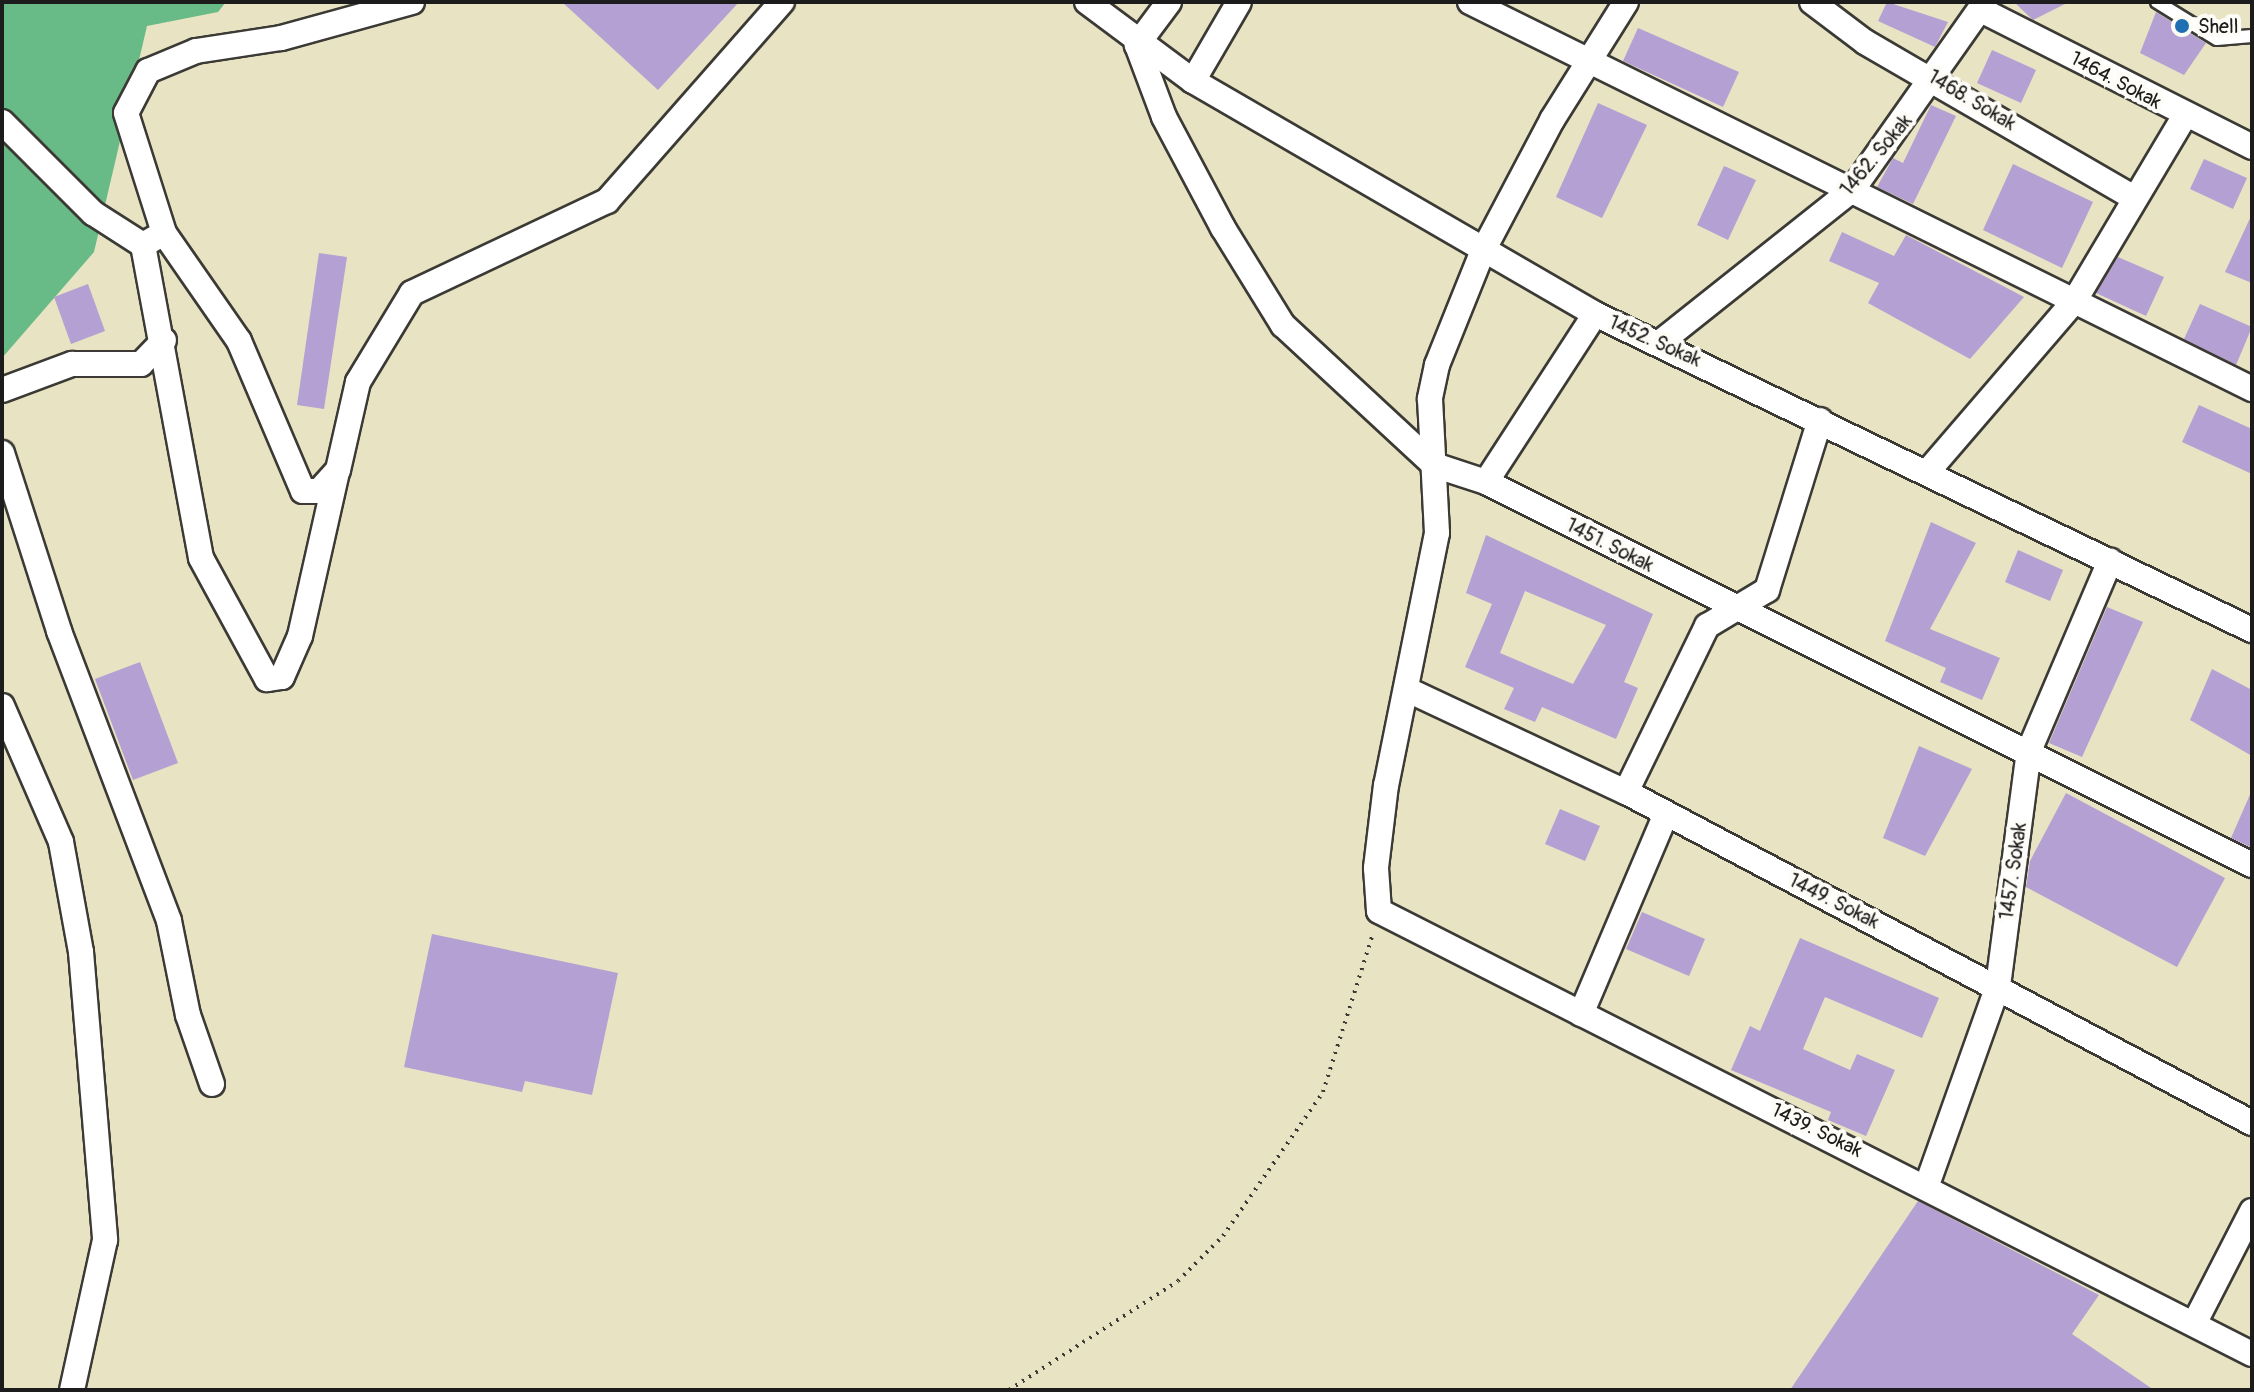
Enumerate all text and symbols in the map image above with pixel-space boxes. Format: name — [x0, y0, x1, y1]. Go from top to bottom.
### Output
place label: Shell — [2198, 14, 2238, 38]
marker: Shell — [2173, 17, 2191, 35]
street label: 1464. Sokak — [2066, 46, 2166, 114]
street label: 1468. Sokak — [1924, 64, 2020, 136]
street label: 1462. Sokak — [1835, 109, 1917, 201]
street label: 1452. Sokak — [1605, 310, 1705, 372]
street label: 1451. Sokak — [1562, 513, 1658, 577]
street label: 1457. Sokak — [1994, 821, 2032, 921]
street label: 1449. Sokak — [1785, 868, 1883, 934]
street label: 1439. Sokak — [1768, 1098, 1866, 1162]

